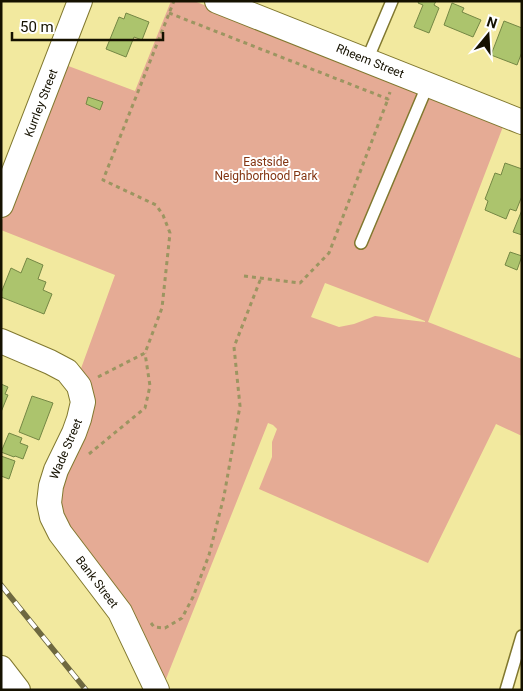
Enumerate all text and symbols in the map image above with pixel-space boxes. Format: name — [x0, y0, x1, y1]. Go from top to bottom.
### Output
scale bar — [12, 10, 164, 42]
north arrow — [463, 10, 513, 60]
text: N — [485, 13, 499, 32]
text: 50 m — [20, 18, 54, 36]
street label: Rheem Street — [334, 41, 406, 81]
street label: Kurrley Street — [22, 67, 60, 139]
park label: Eastside Neighborhood Park — [214, 155, 318, 183]
street label: Wade Street — [47, 416, 85, 482]
street label: Bank Street — [73, 553, 121, 611]

